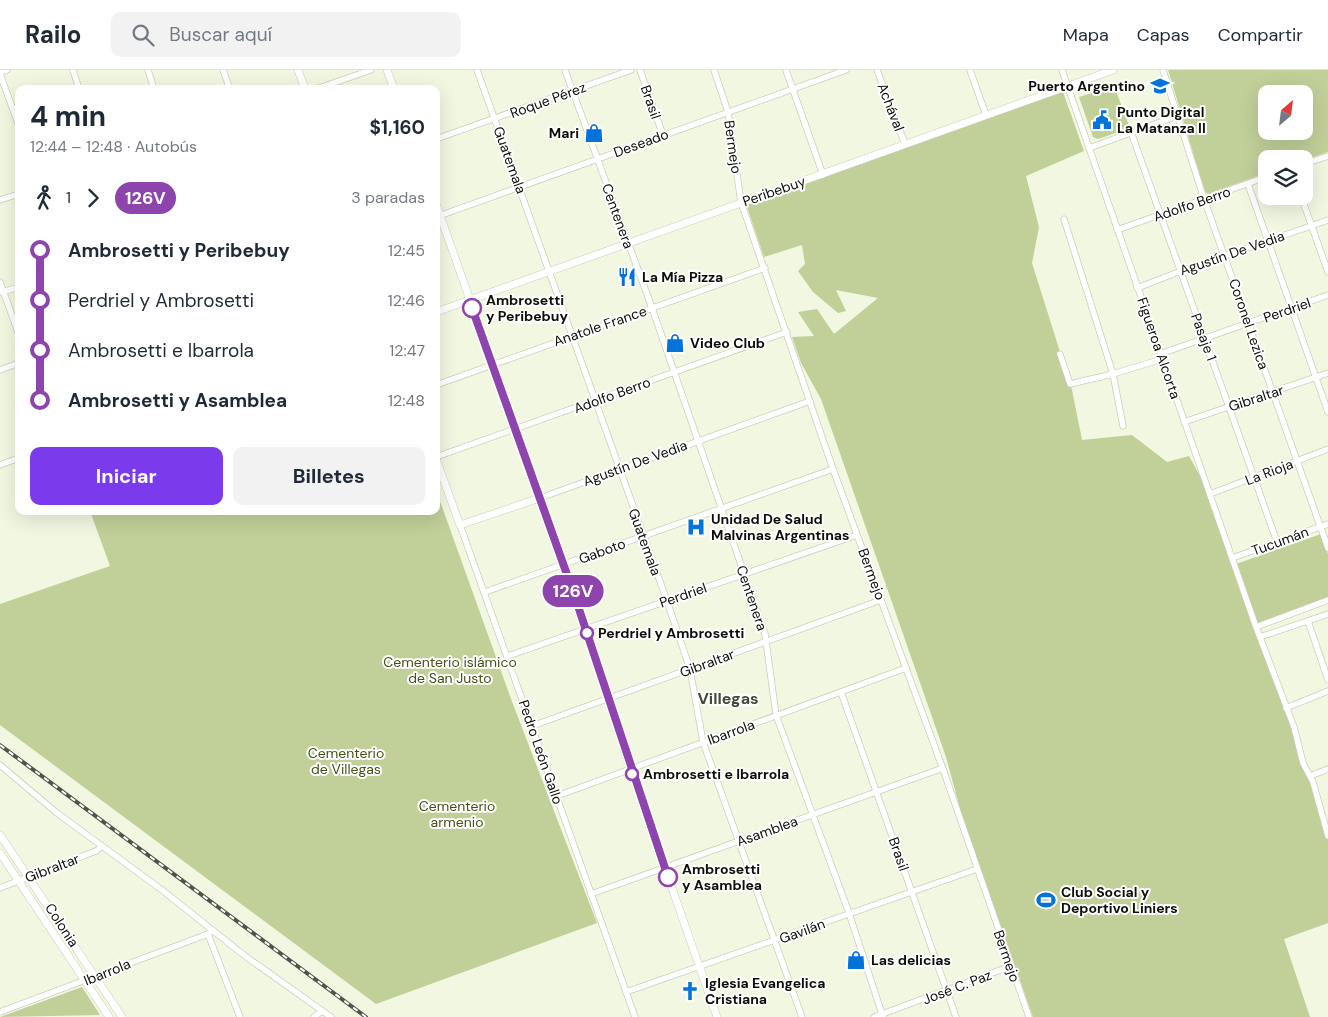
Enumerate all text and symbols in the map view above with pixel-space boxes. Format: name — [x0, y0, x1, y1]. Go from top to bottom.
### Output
search box — [111, 12, 461, 57]
text: Railo — [25, 19, 81, 50]
icon: search — [129, 21, 157, 49]
text: Buscar aquí — [169, 22, 272, 47]
text: Mapa — [1063, 23, 1109, 47]
text: Capas — [1137, 23, 1190, 47]
text: Compartir — [1218, 23, 1303, 47]
school or university icon: Puerto Argentino — [1149, 75, 1171, 97]
place label: Puerto Argentino — [1028, 77, 1145, 95]
street label: Roque Pérez — [508, 78, 588, 122]
street label: Achával — [874, 80, 908, 134]
street label: Brasil — [637, 83, 665, 121]
north arrow — [1258, 85, 1312, 140]
map controls — [1258, 85, 1313, 205]
text: 4 min — [30, 98, 106, 135]
place label: Punto Digital La Matanza II — [1117, 103, 1206, 137]
public building icon: Punto Digital La Matanza II — [1091, 109, 1113, 131]
text: $1,160 — [370, 115, 425, 140]
street label: Bermejo — [720, 119, 746, 175]
shop icon: Mari — [583, 122, 605, 144]
street label: Guatemala — [490, 124, 530, 196]
place label: Mari — [549, 124, 579, 142]
street label: Deseado — [611, 125, 671, 161]
text: 12:44 – 12:48 · Autobús — [30, 136, 197, 157]
button: layers — [1258, 150, 1313, 205]
street label: Peribebuy — [740, 172, 808, 210]
street label: Centenera — [598, 181, 638, 251]
street label: Adolfo Berro — [1151, 182, 1233, 226]
icon: walk — [30, 184, 58, 212]
icon: forward — [79, 184, 107, 212]
text: 126V — [125, 186, 166, 210]
text: 1 — [66, 187, 71, 208]
text: 3 paradas — [351, 187, 425, 208]
street label: Agustín De Vedia — [1177, 227, 1287, 279]
text: Ambrosetti y Peribebuy — [68, 238, 290, 263]
text: 12:45 — [388, 240, 425, 261]
restaurant icon: La Mía Pizza — [616, 266, 638, 288]
place label: La Mía Pizza — [642, 268, 723, 286]
street label: Coronel Lezica — [1225, 276, 1273, 372]
text: Perdriel y Ambrosetti — [68, 288, 254, 313]
text: 12:46 — [388, 290, 425, 311]
place label: Ambrosetti y Peribebuy — [486, 291, 568, 325]
street label: Perdriel — [1261, 294, 1313, 326]
street label: Figueroa Alcorta — [1133, 295, 1185, 401]
marker: Ambrosetti y Peribebuy — [462, 298, 482, 318]
street label: Anatole France — [551, 302, 649, 350]
street label: Pasaje 1 — [1187, 311, 1221, 363]
shop icon: Video Club — [664, 332, 686, 354]
place label: Video Club — [690, 334, 765, 352]
text: Ambrosetti e Ibarrola — [68, 338, 254, 363]
text: 12:47 — [389, 340, 425, 361]
street label: Adolfo Berro — [571, 373, 653, 417]
street label: Gibraltar — [1226, 381, 1286, 415]
text: Ambrosetti y Asamblea — [68, 388, 287, 413]
text: 12:48 — [388, 390, 425, 411]
street label: Agustín De Vedia — [580, 436, 690, 490]
button: Iniciar — [30, 447, 223, 505]
button: Billetes — [233, 447, 425, 505]
street label: La Rioja — [1243, 455, 1295, 489]
street label: Guatemala — [625, 506, 665, 578]
place label: Unidad De Salud Malvinas Argentinas — [711, 510, 849, 544]
hospital icon: Unidad De Salud Malvinas Argentinas — [685, 516, 707, 538]
street label: Tucumán — [1249, 522, 1311, 560]
street label: Gaboto — [576, 534, 628, 568]
street label: Bermejo — [854, 546, 890, 602]
street label: Centenera — [732, 563, 772, 633]
line badge: 126V — [538, 575, 608, 607]
text: 126V — [553, 579, 593, 603]
street label: Perdriel — [657, 579, 709, 611]
place label: Perdriel y Ambrosetti — [598, 624, 745, 642]
marker: Perdriel y Ambrosetti — [580, 626, 594, 640]
street label: Gibraltar — [677, 645, 737, 681]
park label: Cementerio islámico de San Justo — [383, 653, 517, 687]
district label: Villegas — [697, 688, 759, 709]
street label: Pedro León Gallo — [515, 697, 567, 807]
street label: Ibarrola — [705, 715, 757, 749]
park label: Cementerio de Villegas — [308, 744, 384, 778]
place label: Ambrosetti e Ibarrola — [643, 765, 789, 783]
marker: Ambrosetti e Ibarrola — [625, 767, 639, 781]
park label: Cementerio armenio — [419, 797, 495, 831]
street label: Asamblea — [734, 812, 800, 850]
street label: Brasil — [885, 835, 913, 873]
street label: Gibraltar — [22, 849, 82, 887]
place label: Ambrosetti y Asamblea — [682, 860, 762, 894]
marker: Ambrosetti y Asamblea — [658, 867, 678, 887]
place label: Club Social y Deportivo Liniers — [1061, 883, 1178, 917]
sports icon: Club Social y Deportivo Liniers — [1035, 889, 1057, 911]
street label: Colonia — [41, 900, 83, 950]
street label: Gavilán — [777, 914, 827, 948]
street label: Bermejo — [990, 928, 1024, 984]
shop icon: Las delicias — [845, 949, 867, 971]
place label: Las delicias — [871, 951, 951, 969]
street label: Ibarrola — [81, 955, 133, 989]
street label: José C. Paz — [920, 966, 994, 1008]
place label: Iglesia Evangelica Cristiana — [705, 974, 825, 1008]
church icon: Iglesia Evangelica Cristiana — [679, 980, 701, 1002]

